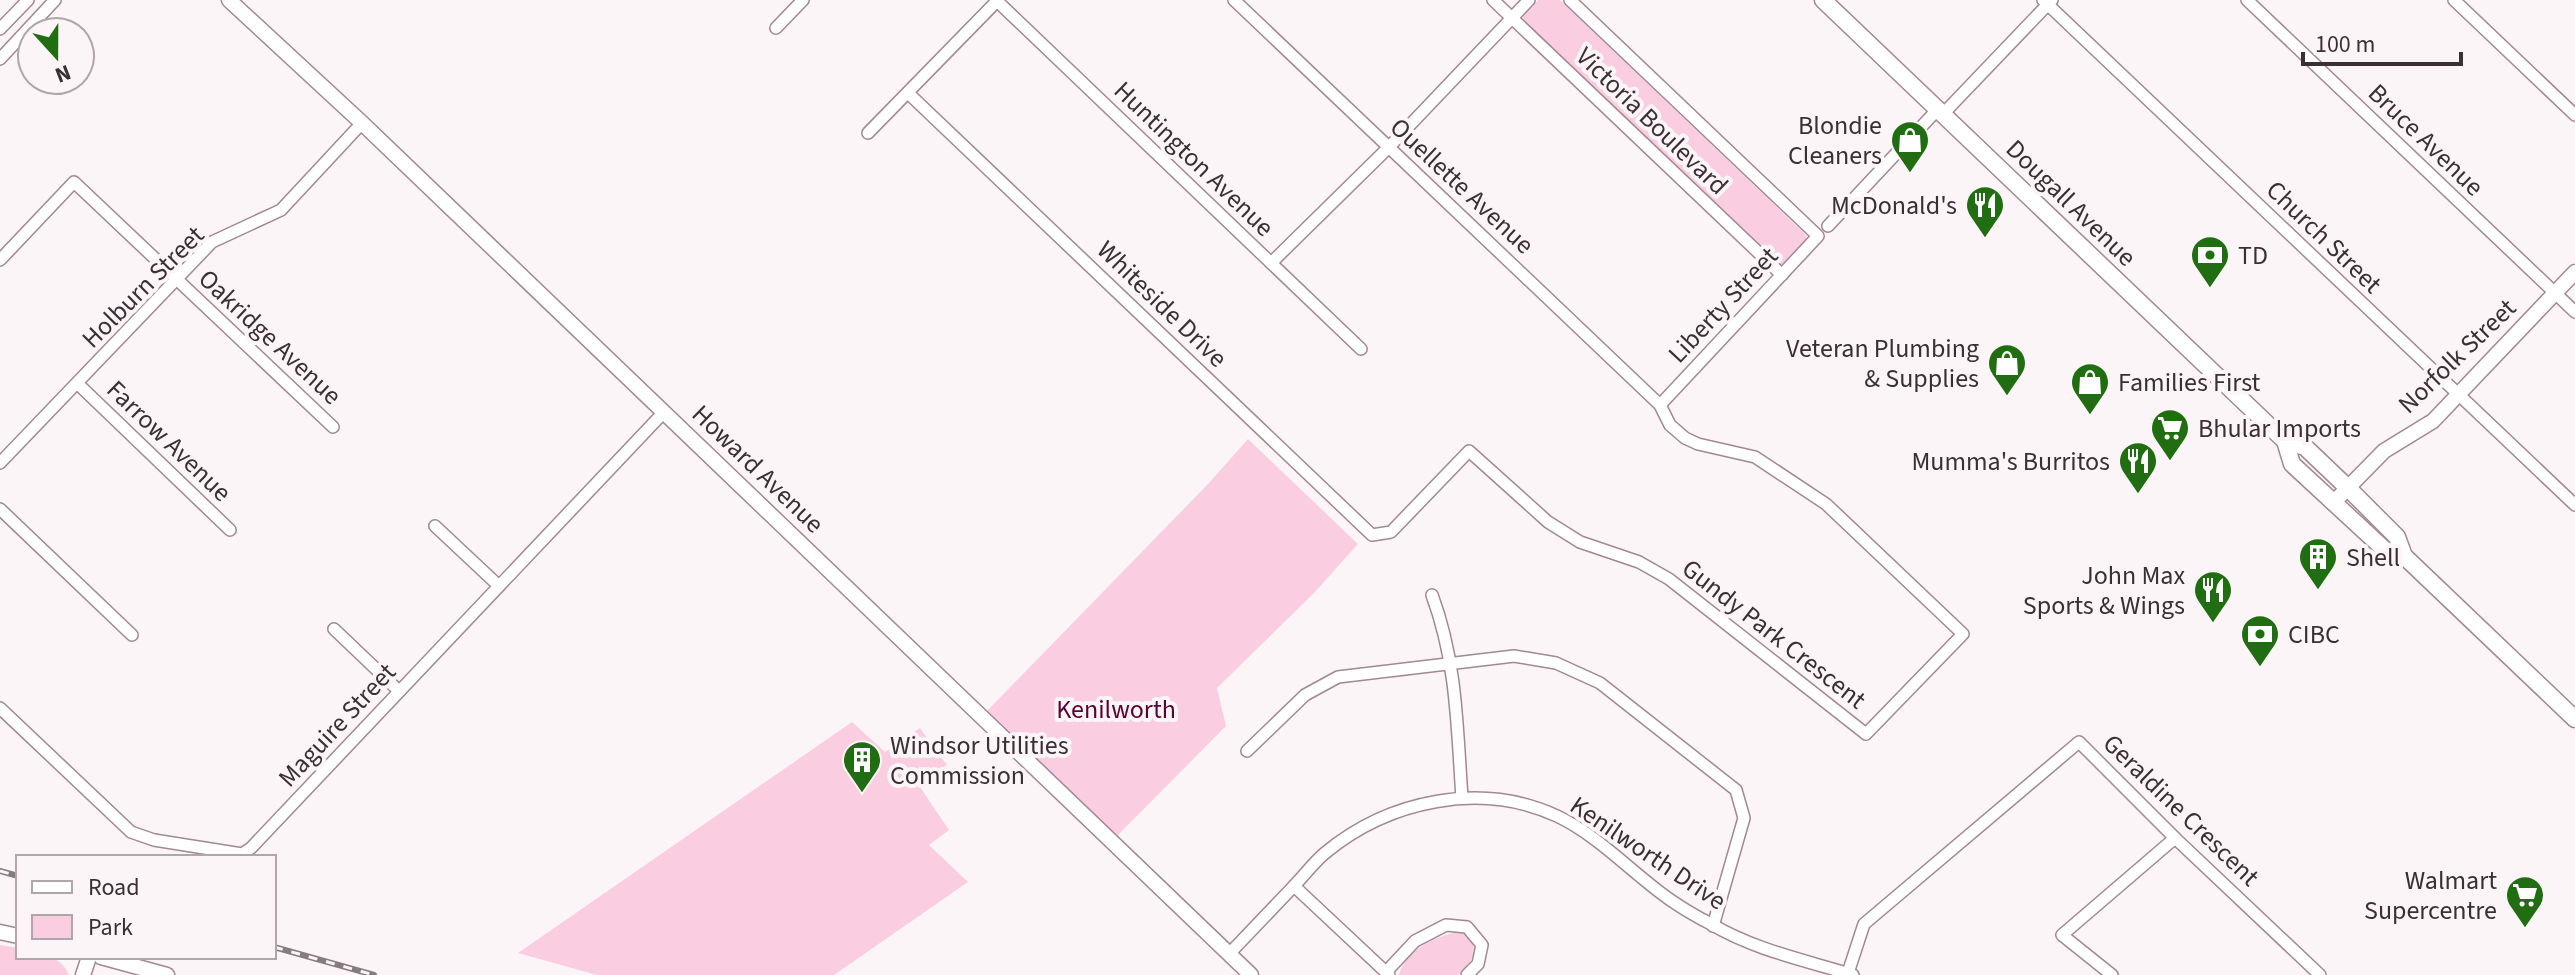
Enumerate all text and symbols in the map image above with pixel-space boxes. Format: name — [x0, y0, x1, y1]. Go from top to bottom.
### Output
north arrow — [16, 16, 96, 96]
scale bar — [2303, 16, 2461, 66]
text: 100 m — [2315, 27, 2375, 62]
street label: Victoria Boulevard — [1568, 39, 1736, 203]
text: N — [50, 56, 75, 91]
street label: Huntington Avenue — [1106, 73, 1282, 245]
street label: Bruce Avenue — [2360, 75, 2492, 205]
place label: Blondie Cleaners — [1788, 107, 1882, 174]
street label: Ouellette Avenue — [1382, 109, 1542, 263]
shop icon: Blondie Cleaners — [1889, 119, 1931, 174]
street label: Dougall Avenue — [1998, 131, 2144, 275]
street label: Church Street — [2258, 172, 2390, 302]
restaurant icon: McDonald's — [1964, 184, 2006, 239]
place label: McDonald's — [1831, 187, 1957, 224]
street label: Holburn Street — [73, 217, 213, 357]
street label: Whiteside Drive — [1089, 232, 1235, 376]
bank icon: TD — [2189, 234, 2231, 289]
place label: TD — [2238, 237, 2268, 274]
street label: Liberty Street — [1659, 239, 1787, 371]
street label: Oakridge Avenue — [190, 261, 350, 413]
street label: Norfolk Street — [2390, 290, 2524, 422]
place label: Veteran Plumbing & Supplies — [1786, 330, 1979, 397]
shop icon: Veteran Plumbing & Supplies — [1986, 342, 2028, 397]
shop icon: Families First — [2069, 361, 2111, 416]
place label: Families First — [2118, 364, 2261, 401]
street label: Farrow Avenue — [98, 372, 240, 510]
street label: Howard Avenue — [684, 396, 832, 542]
supermarket icon: Bhular Imports — [2149, 407, 2191, 462]
place label: Bhular Imports — [2198, 410, 2361, 447]
restaurant icon: Mumma's Burritos — [2117, 440, 2159, 495]
place label: Mumma's Burritos — [1911, 443, 2110, 480]
building icon: Shell — [2297, 536, 2339, 591]
place label: Shell — [2346, 539, 2400, 576]
street label: Gundy Park Crescent — [1674, 550, 1874, 718]
place label: John Max Sports & Wings — [2023, 557, 2185, 624]
restaurant icon: John Max Sports & Wings — [2192, 569, 2234, 624]
bank icon: CIBC — [2239, 613, 2281, 668]
place label: CIBC — [2288, 616, 2340, 653]
street label: Maguire Street — [270, 655, 404, 795]
park label: Kenilworth — [1056, 691, 1176, 728]
street label: Geraldine Crescent — [2094, 726, 2268, 895]
place label: Windsor Utilities Commission — [890, 727, 1069, 794]
building icon: Windsor Utilities Commission — [841, 739, 883, 794]
street label: Kenilworth Drive — [1563, 787, 1733, 919]
legend — [16, 855, 276, 959]
place label: Walmart Supercentre — [2364, 862, 2497, 929]
text: Road — [88, 870, 140, 905]
supermarket icon: Walmart Supercentre — [2504, 874, 2546, 929]
text: Park — [88, 910, 133, 945]

